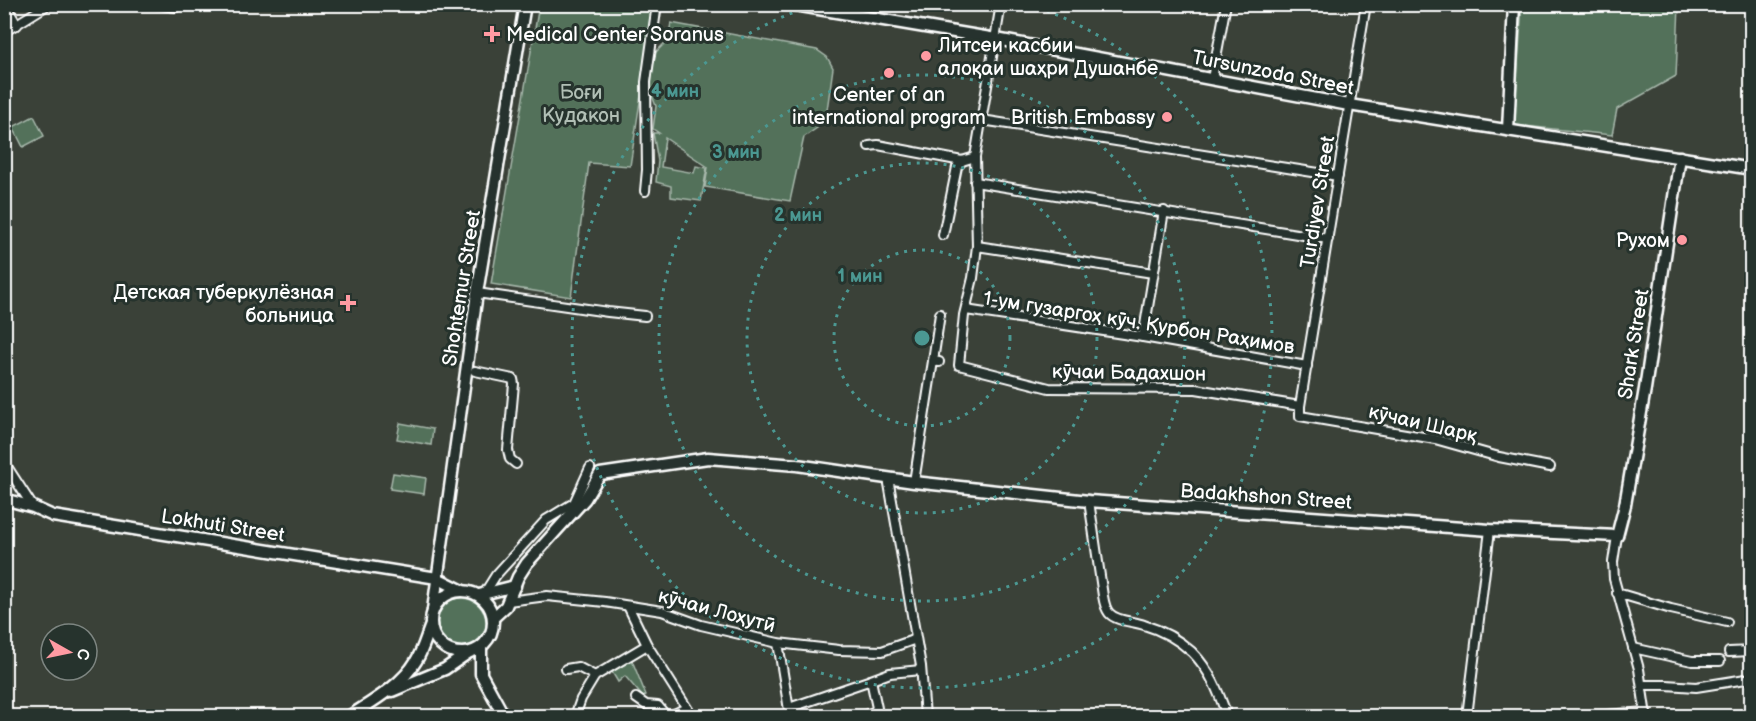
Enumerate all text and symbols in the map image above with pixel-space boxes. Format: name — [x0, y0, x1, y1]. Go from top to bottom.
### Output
place label: Medical Center Soranus — [506, 23, 724, 47]
marker: Medical Center Soranus — [483, 25, 501, 43]
place label: Литсеи касбии алоқаи шаҳри Душанбе — [937, 34, 1158, 81]
street label: Tursunzoda Street — [1190, 45, 1356, 100]
marker: Литсеи касбии алоқаи шаҳри Душанбе — [919, 49, 933, 63]
marker: Сenter of an international program — [882, 66, 896, 80]
park label: Боғи Кудакон — [542, 81, 620, 128]
text: 4 мин — [651, 81, 699, 102]
place label: Сenter of an international program — [792, 83, 986, 130]
place label: British Embassy — [1011, 106, 1155, 130]
marker: British Embassy — [1160, 110, 1174, 124]
street label: Turdiyev Street — [1296, 134, 1340, 270]
text: 3 мин — [712, 142, 760, 163]
text: 2 мин — [774, 205, 822, 226]
street label: Shohtemur Street — [438, 208, 486, 368]
place label: Рухом — [1616, 229, 1670, 253]
marker: Рухом — [1675, 233, 1689, 247]
text: 1 мин — [838, 266, 882, 287]
place label: Детская туберкулёзная больница — [113, 281, 334, 328]
street label: 1-ум гузаргоҳ кӯч. Қурбон Раҳимов — [982, 287, 1297, 360]
street label: Shark Street — [1613, 287, 1655, 401]
marker: Детская туберкулёзная больница — [339, 294, 357, 312]
centre of rings — [912, 328, 932, 348]
street label: кӯчаи Бадахшон — [1052, 360, 1206, 386]
street label: кӯчаи Шарқ — [1366, 400, 1479, 448]
street label: Badakhshon Street — [1179, 479, 1353, 515]
street label: Lokhuti Street — [159, 504, 286, 548]
street label: кӯчаи Лоҳутӣ — [655, 584, 778, 638]
north arrow — [39, 622, 99, 682]
text: С — [72, 647, 93, 661]

